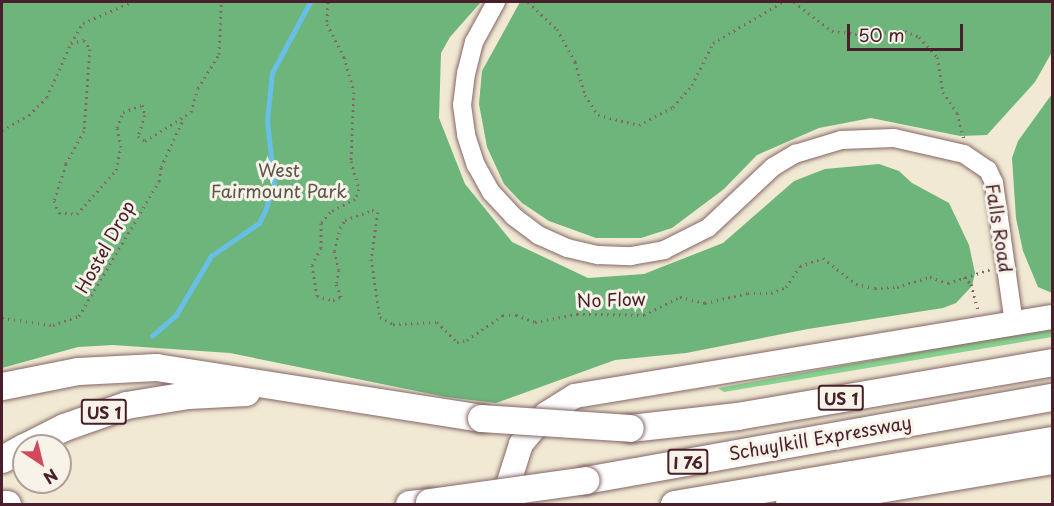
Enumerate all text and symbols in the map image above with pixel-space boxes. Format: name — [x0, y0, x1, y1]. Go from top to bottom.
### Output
scale bar — [850, 12, 966, 50]
text: 50 m — [858, 21, 905, 48]
park label: West Fairmount Park — [211, 160, 347, 202]
street label: Falls Road — [981, 182, 1017, 274]
street label: Hostel Drop — [71, 197, 139, 297]
street label: No Flow — [576, 288, 646, 312]
road number: US 1 — [817, 385, 865, 411]
road number: US 1 — [80, 399, 128, 425]
street label: Schuylkill Expressway — [726, 411, 914, 465]
north arrow — [12, 434, 72, 494]
road number: I 76 — [667, 449, 709, 475]
text: N — [39, 464, 63, 491]

